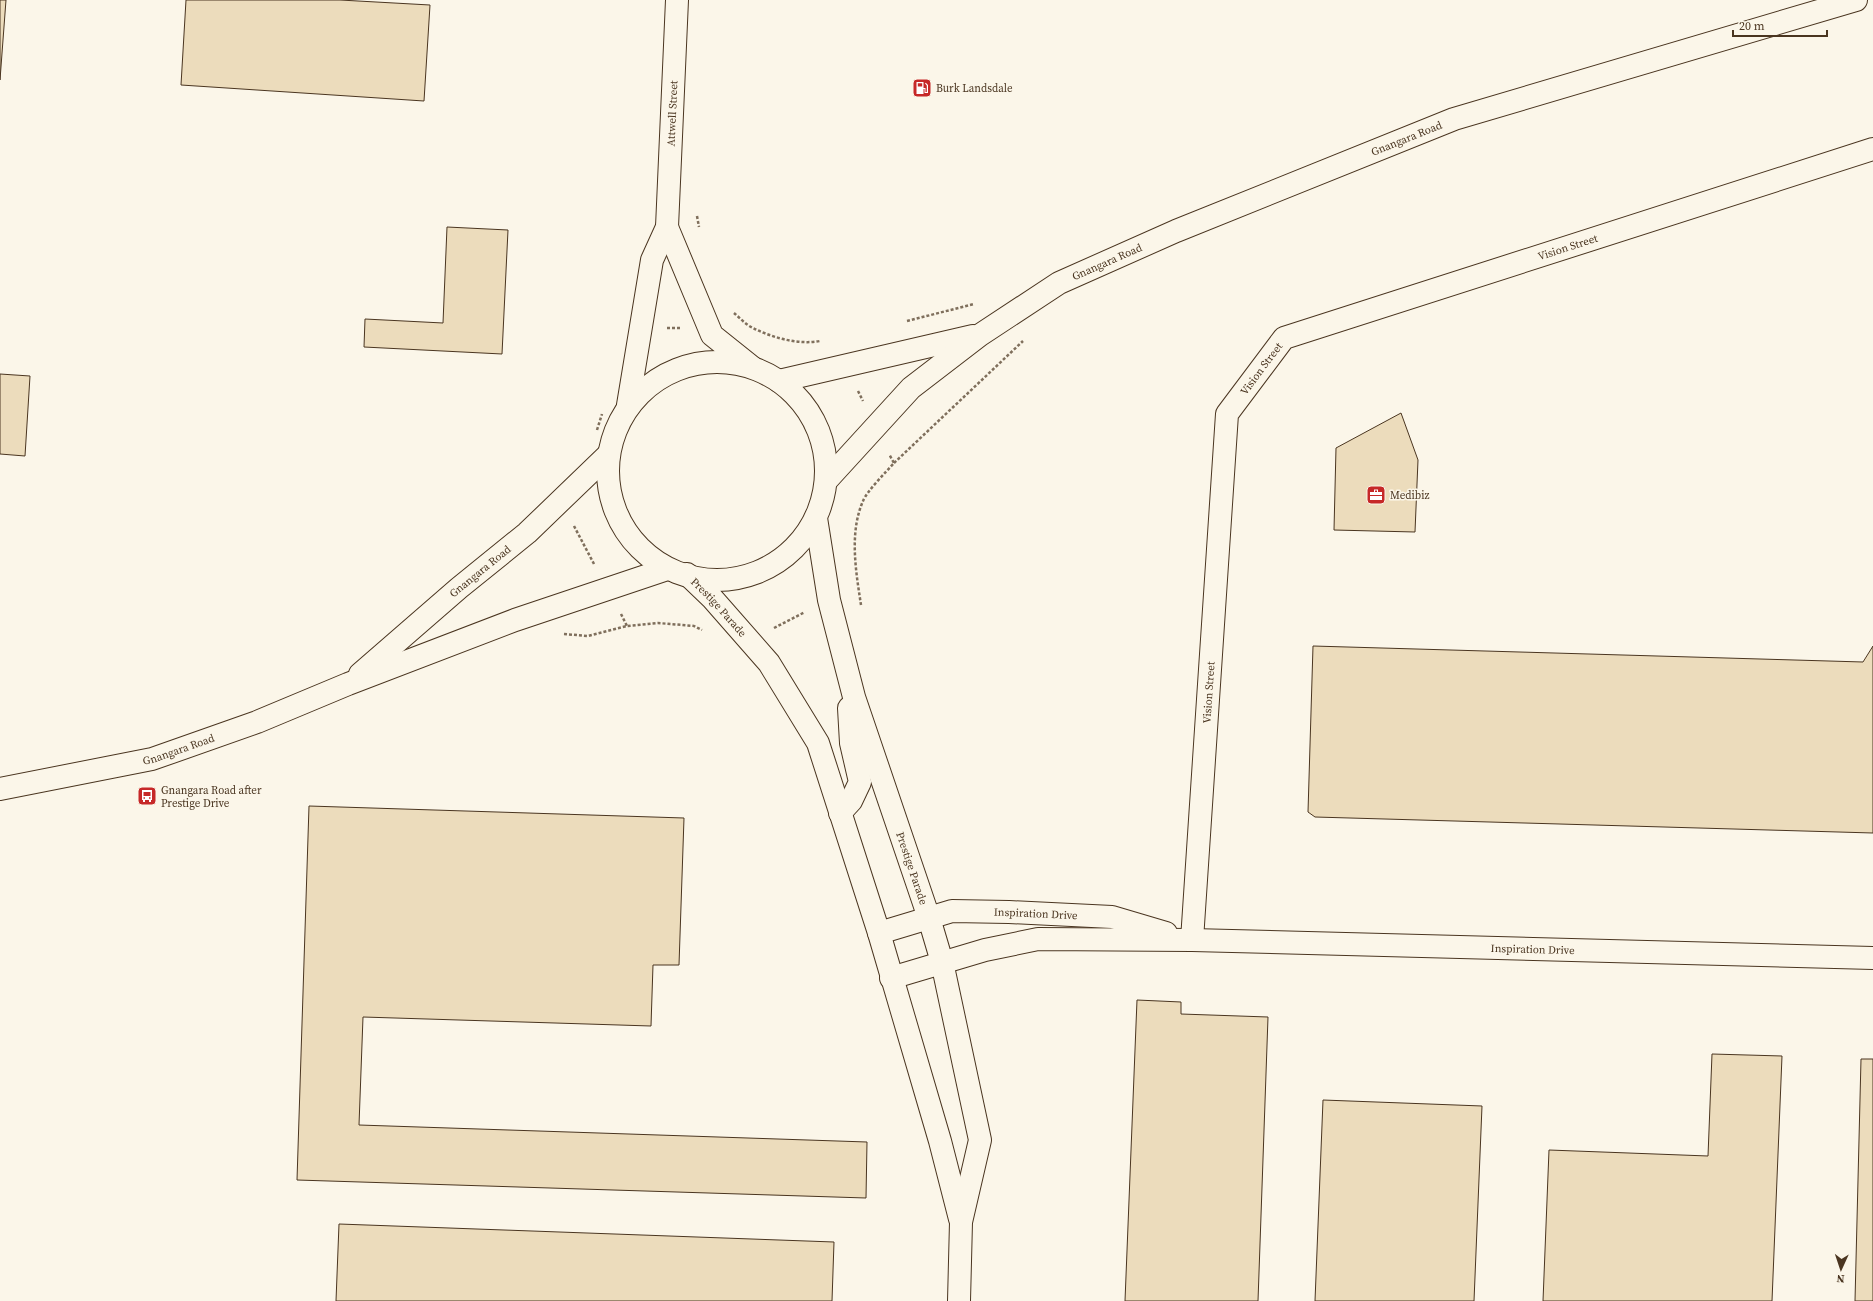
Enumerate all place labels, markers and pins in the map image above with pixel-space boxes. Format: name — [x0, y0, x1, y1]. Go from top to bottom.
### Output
fuel station icon: Burk Landsdale — [911, 77, 933, 99]
place label: Burk Landsdale — [936, 81, 1013, 96]
office icon: Medibiz — [1365, 484, 1387, 506]
place label: Medibiz — [1390, 488, 1429, 503]
place label: Gnangara Road after Prestige Drive — [161, 783, 262, 811]
bus stop icon: Gnangara Road after Prestige Drive — [136, 785, 158, 807]

